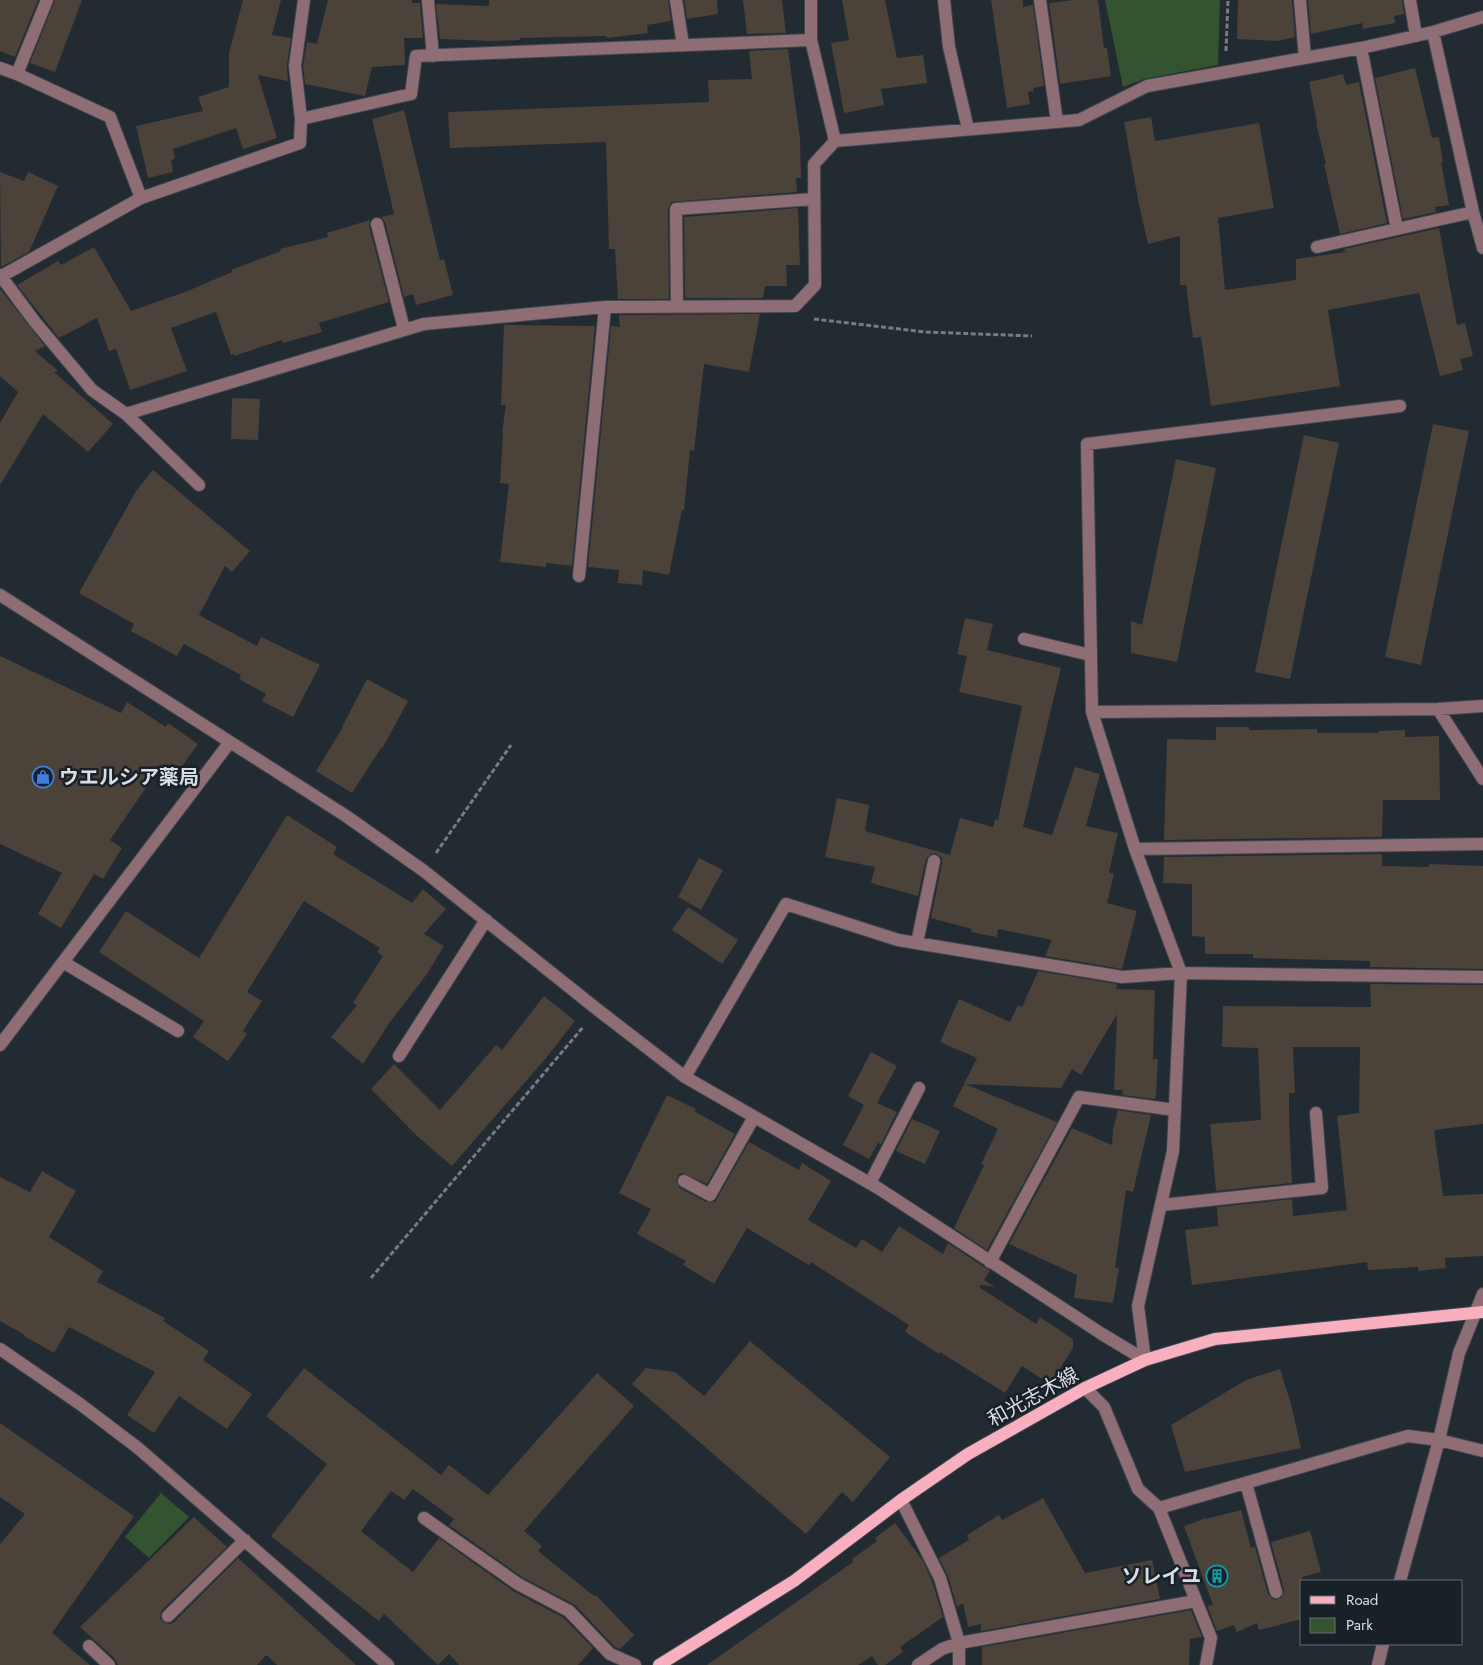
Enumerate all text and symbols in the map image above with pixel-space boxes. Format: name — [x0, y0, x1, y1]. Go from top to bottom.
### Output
place label: ウエルシア薬局 — [59, 763, 199, 792]
shop icon: ウエルシア薬局 — [31, 765, 55, 789]
street label: 和光志木線 — [982, 1360, 1084, 1434]
place label: ソレイユ — [1121, 1562, 1201, 1591]
building icon: ソレイユ — [1205, 1564, 1229, 1588]
legend — [1300, 1580, 1463, 1645]
text: Road — [1346, 1589, 1378, 1611]
text: Park — [1346, 1614, 1373, 1636]

